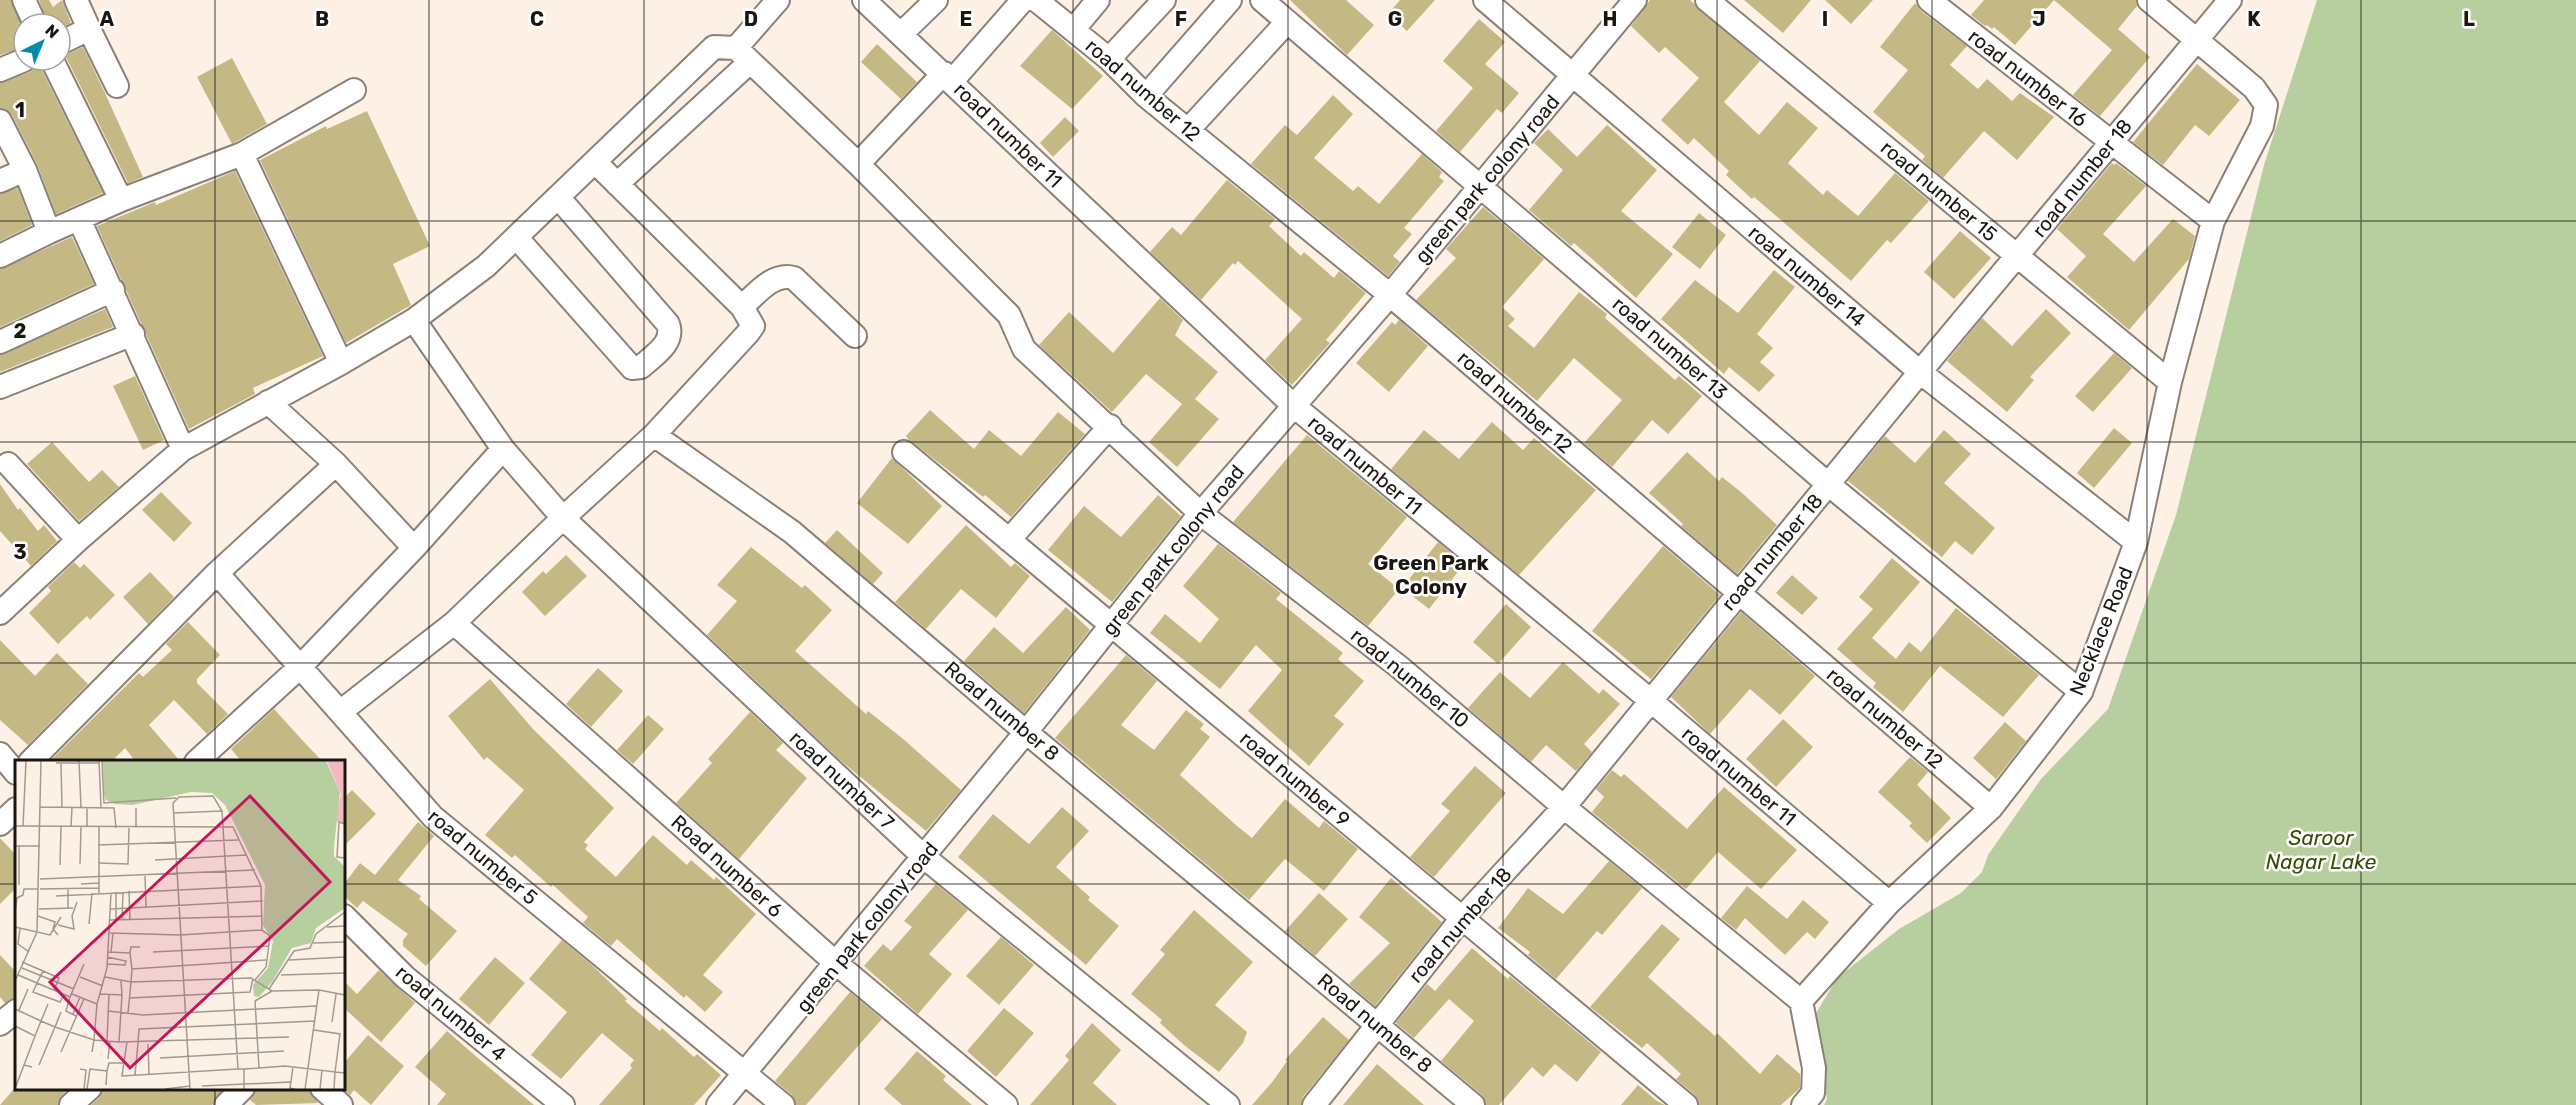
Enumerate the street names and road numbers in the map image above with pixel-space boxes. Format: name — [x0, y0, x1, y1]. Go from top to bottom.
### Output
street label: road number 16 — [1964, 24, 2092, 132]
street label: road number 12 — [1081, 34, 1205, 146]
street label: road number 11 — [949, 77, 1067, 193]
street label: green park colony road — [1410, 90, 1564, 268]
street label: road number 18 — [2027, 114, 2137, 242]
street label: road number 15 — [1876, 135, 2002, 247]
street label: road number 14 — [1744, 220, 1870, 332]
street label: road number 13 — [1608, 292, 1732, 404]
street label: road number 12 — [1453, 346, 1577, 458]
street label: road number 11 — [1303, 411, 1427, 519]
street label: green park colony road — [1097, 460, 1249, 640]
street label: road number 18 — [1716, 489, 1828, 615]
street label: Necklace Road — [2064, 563, 2138, 699]
street label: road number 10 — [1346, 623, 1474, 733]
street label: Road number 8 — [940, 656, 1064, 766]
street label: road number 12 — [1822, 662, 1948, 774]
street label: road number 11 — [1677, 722, 1801, 830]
street label: road number 7 — [785, 726, 899, 834]
street label: road number 9 — [1235, 726, 1355, 832]
street label: road number 5 — [423, 804, 543, 910]
street label: Road number 6 — [666, 810, 788, 922]
street label: green park colony road — [791, 837, 943, 1017]
street label: road number 18 — [1403, 862, 1517, 988]
street label: road number 4 — [391, 960, 511, 1066]
street label: Road number 8 — [1313, 968, 1437, 1078]

